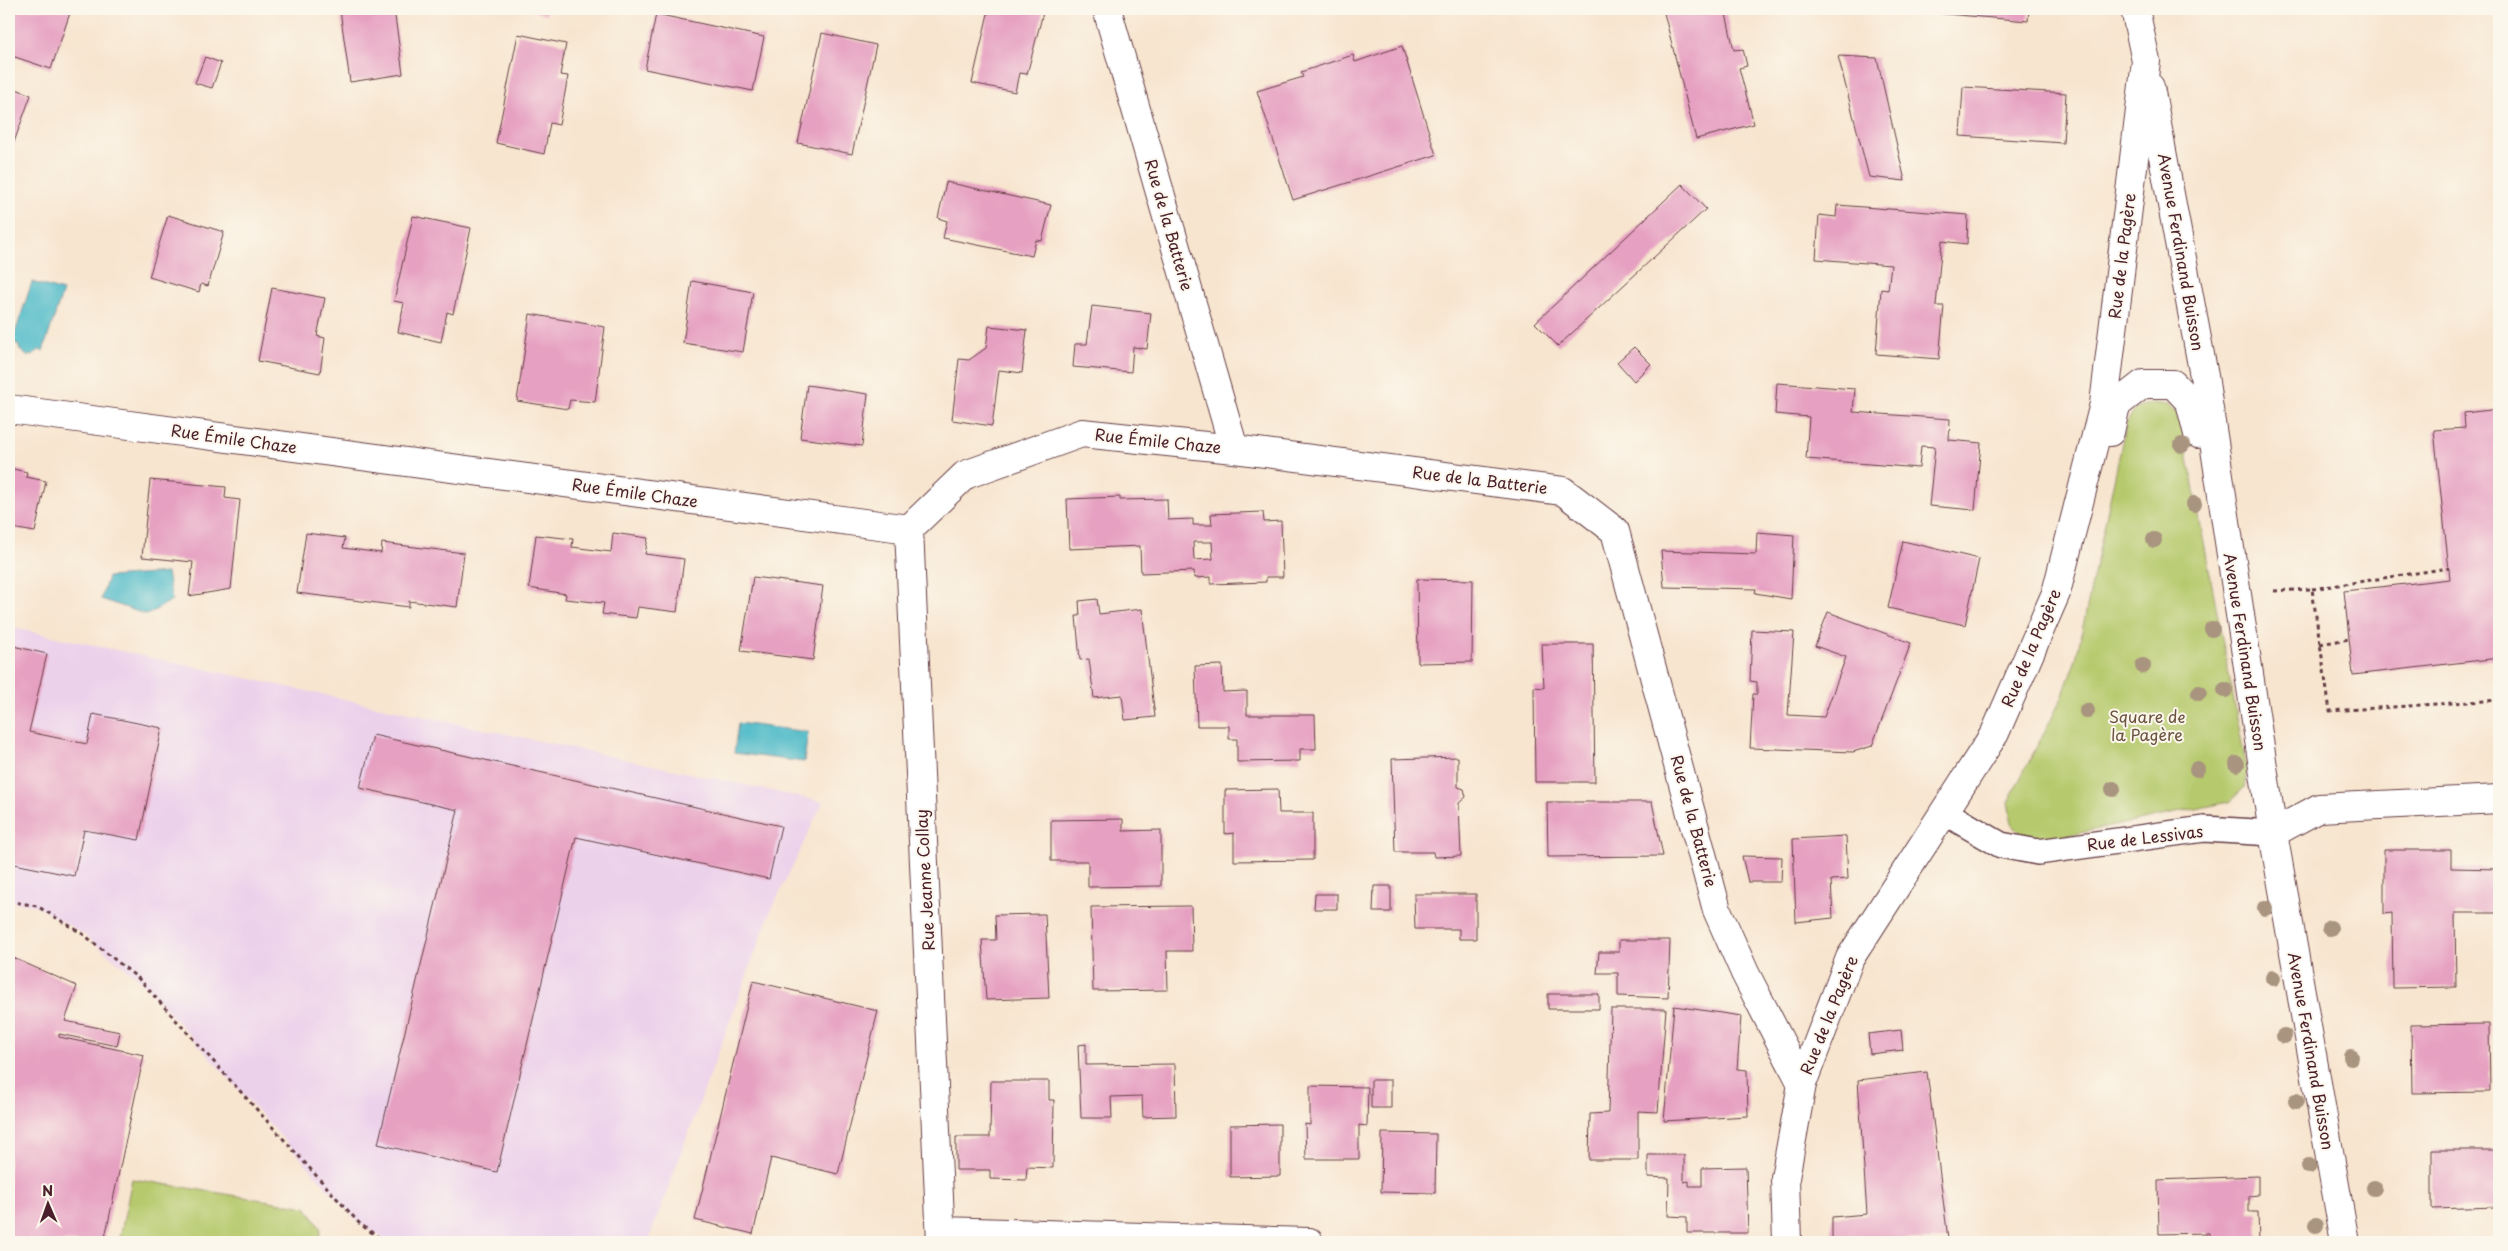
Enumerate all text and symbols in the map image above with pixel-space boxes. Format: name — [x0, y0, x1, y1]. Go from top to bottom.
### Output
street label: Avenue Ferdinand Buisson — [2153, 151, 2211, 353]
street label: Rue de la Batterie — [1140, 156, 1200, 293]
street label: Rue de la Pagère — [2101, 191, 2141, 320]
street label: Rue Émile Chaze — [170, 417, 299, 459]
street label: Rue Émile Chaze — [1094, 421, 1222, 459]
street label: Rue de la Batterie — [1411, 459, 1549, 499]
street label: Rue Émile Chaze — [571, 471, 700, 513]
street label: Avenue Ferdinand Buisson — [2218, 551, 2274, 753]
street label: Rue de la Pagère — [1994, 584, 2066, 711]
park label: Square de la Pagère — [2109, 704, 2185, 746]
street label: Rue de la Batterie — [1666, 752, 1724, 889]
street label: Rue Jeanne Collay — [908, 809, 940, 951]
street label: Rue de Lessivas — [2085, 818, 2204, 856]
street label: Avenue Ferdinand Buisson — [2283, 950, 2341, 1152]
street label: Rue de la Pagère — [1793, 951, 1863, 1078]
north arrow — [22, 1178, 72, 1228]
text: N — [42, 1180, 53, 1201]

